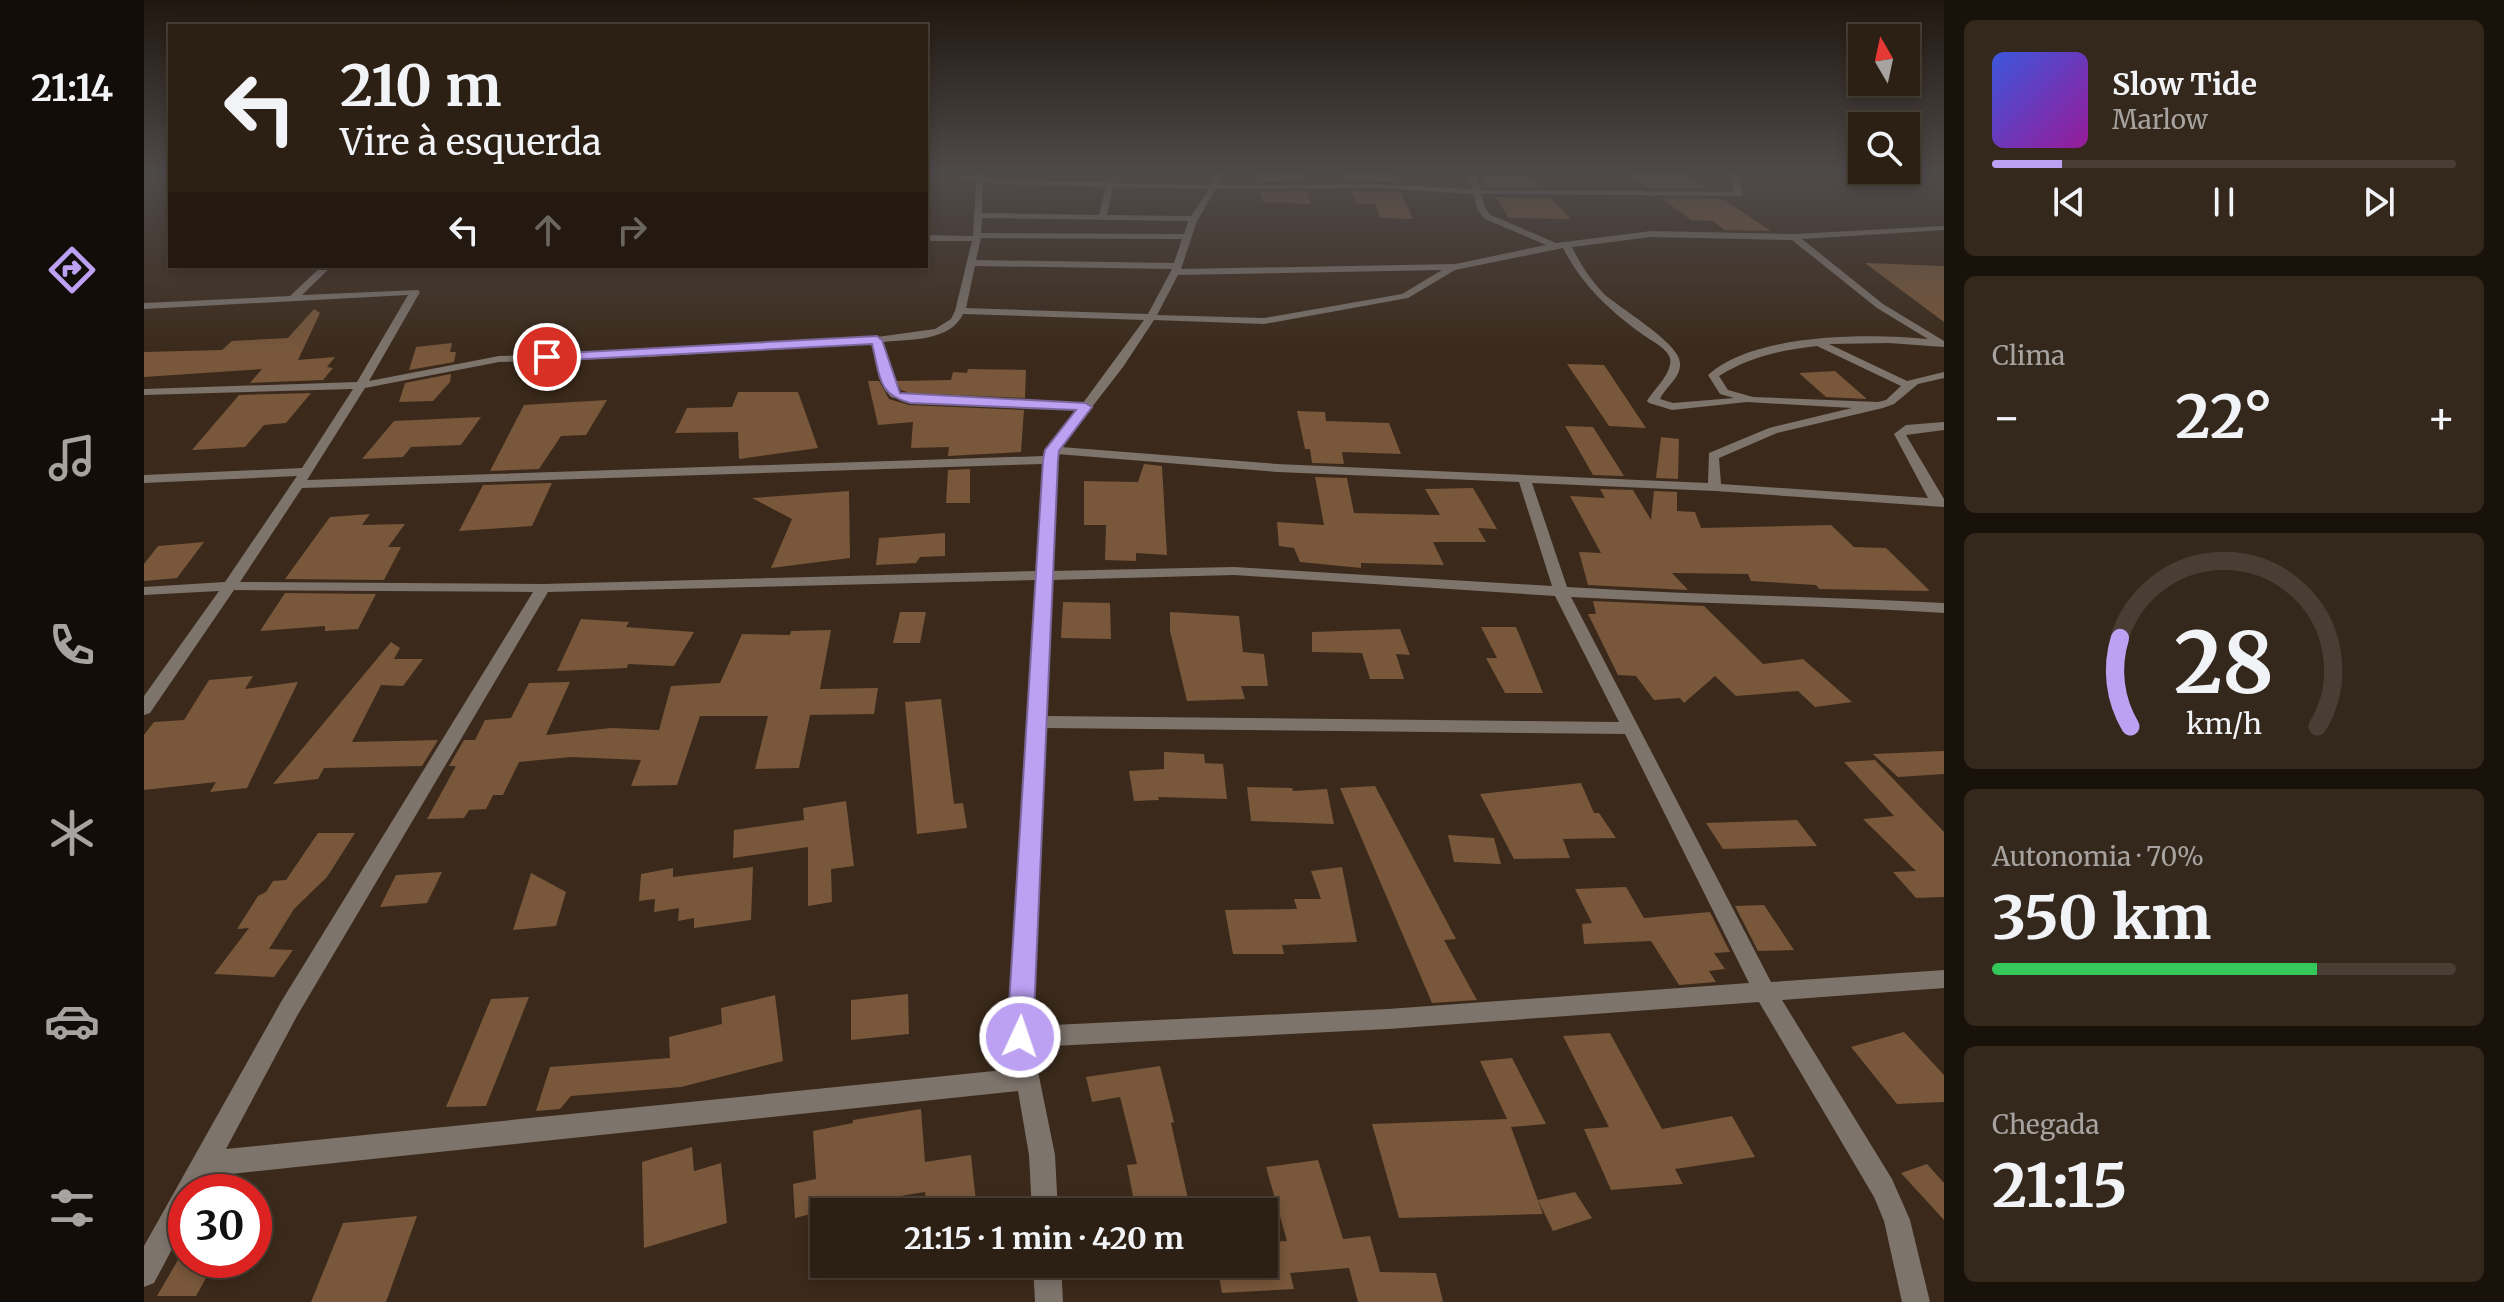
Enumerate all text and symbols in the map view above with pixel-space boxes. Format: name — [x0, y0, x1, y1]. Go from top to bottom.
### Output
north arrow — [1848, 24, 1920, 96]
map controls — [1848, 24, 1920, 184]
text: 210 m — [340, 51, 502, 121]
icon: left — [208, 56, 312, 160]
text: Slow Tide — [2112, 65, 2257, 103]
text: 21:14 — [31, 66, 113, 111]
text: Marlow — [2112, 103, 2208, 136]
button: search — [1848, 112, 1920, 184]
text: Vire à esquerda — [340, 120, 602, 165]
icon: previous — [2047, 180, 2091, 224]
icon: pause — [2202, 180, 2246, 224]
icon: next — [2357, 180, 2401, 224]
icon: left — [442, 208, 486, 252]
icon: ahead — [526, 208, 570, 252]
icon: right — [610, 208, 654, 252]
icon: directions — [44, 242, 100, 298]
pin — [513, 323, 581, 391]
icon: arrive — [525, 335, 569, 379]
text: Clima — [1992, 339, 2065, 372]
text: 22° — [2175, 379, 2273, 454]
text: − — [1992, 390, 2021, 445]
text: + — [2427, 390, 2456, 445]
icon: music — [44, 430, 100, 486]
text: 28 — [2174, 611, 2274, 716]
icon: phone — [44, 617, 100, 673]
text: km/h — [2186, 706, 2262, 742]
icon: climate — [44, 805, 100, 861]
text: Autonomia · 70% — [1992, 840, 2204, 873]
text: 350 km — [1992, 880, 2211, 955]
icon: car — [44, 993, 100, 1049]
position arrow — [978, 995, 1062, 1079]
text: Chegada — [1992, 1108, 2099, 1141]
text: 21:15 — [1992, 1148, 2128, 1223]
speed limit sign: 30 — [168, 1174, 272, 1278]
icon: filters — [44, 1180, 100, 1236]
text: 21:15 · 1 min · 420 m — [904, 1219, 1184, 1257]

